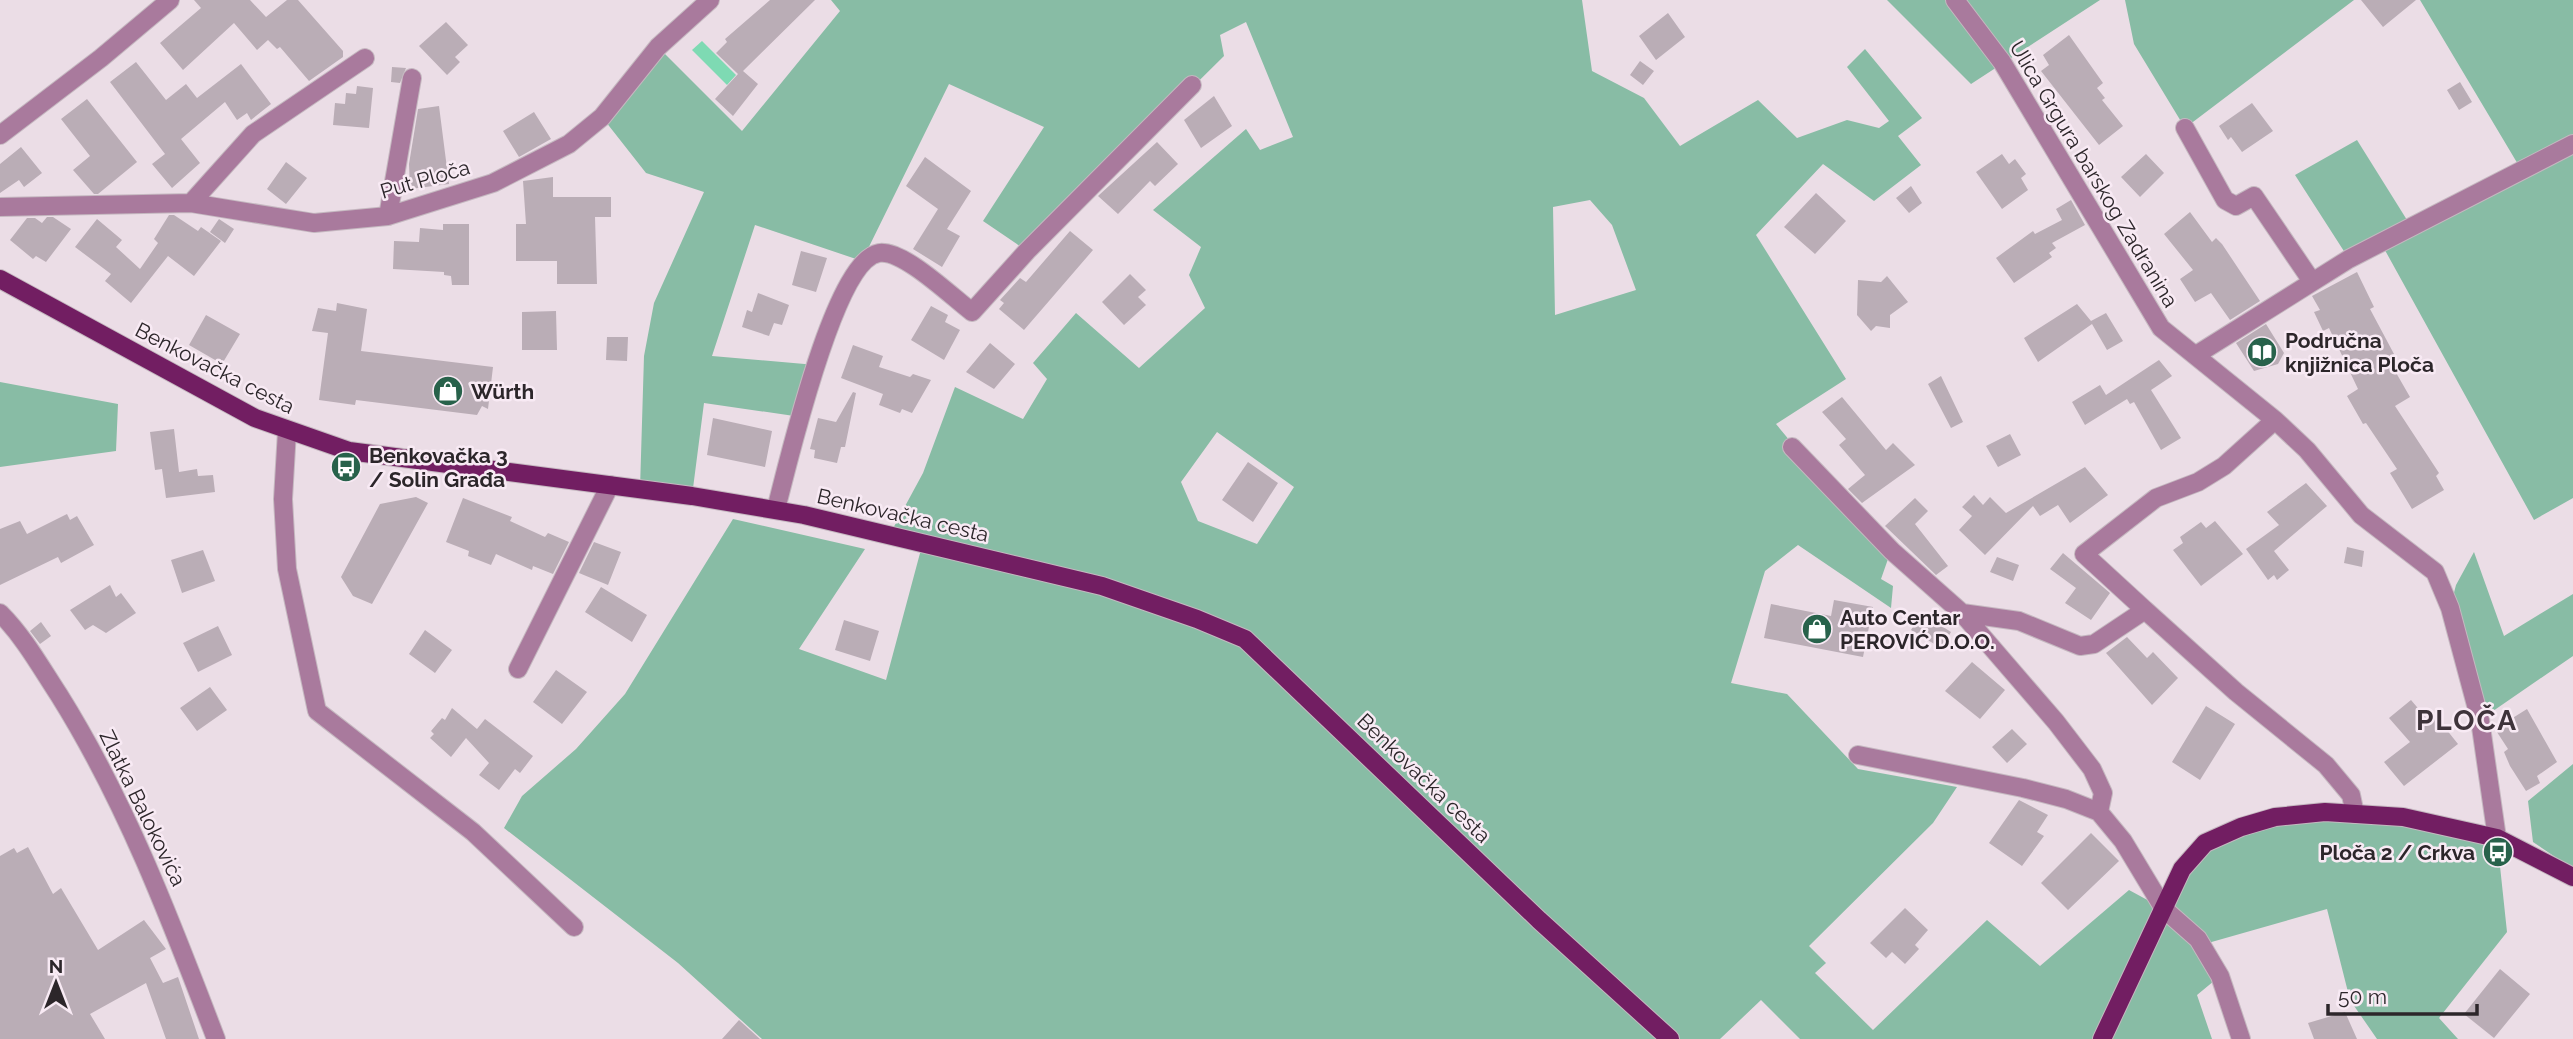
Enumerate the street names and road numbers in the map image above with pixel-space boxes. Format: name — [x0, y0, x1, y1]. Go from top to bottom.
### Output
street label: Ulica Grgura barskog Zadranina — [2004, 36, 2184, 312]
street label: Put Ploča — [377, 154, 473, 204]
street label: Benkovačka cesta — [131, 317, 299, 419]
street label: Benkovačka cesta — [815, 483, 991, 547]
street label: Benkovačka cesta — [1352, 708, 1496, 848]
street label: Zlatka Balokovića — [94, 726, 192, 890]

